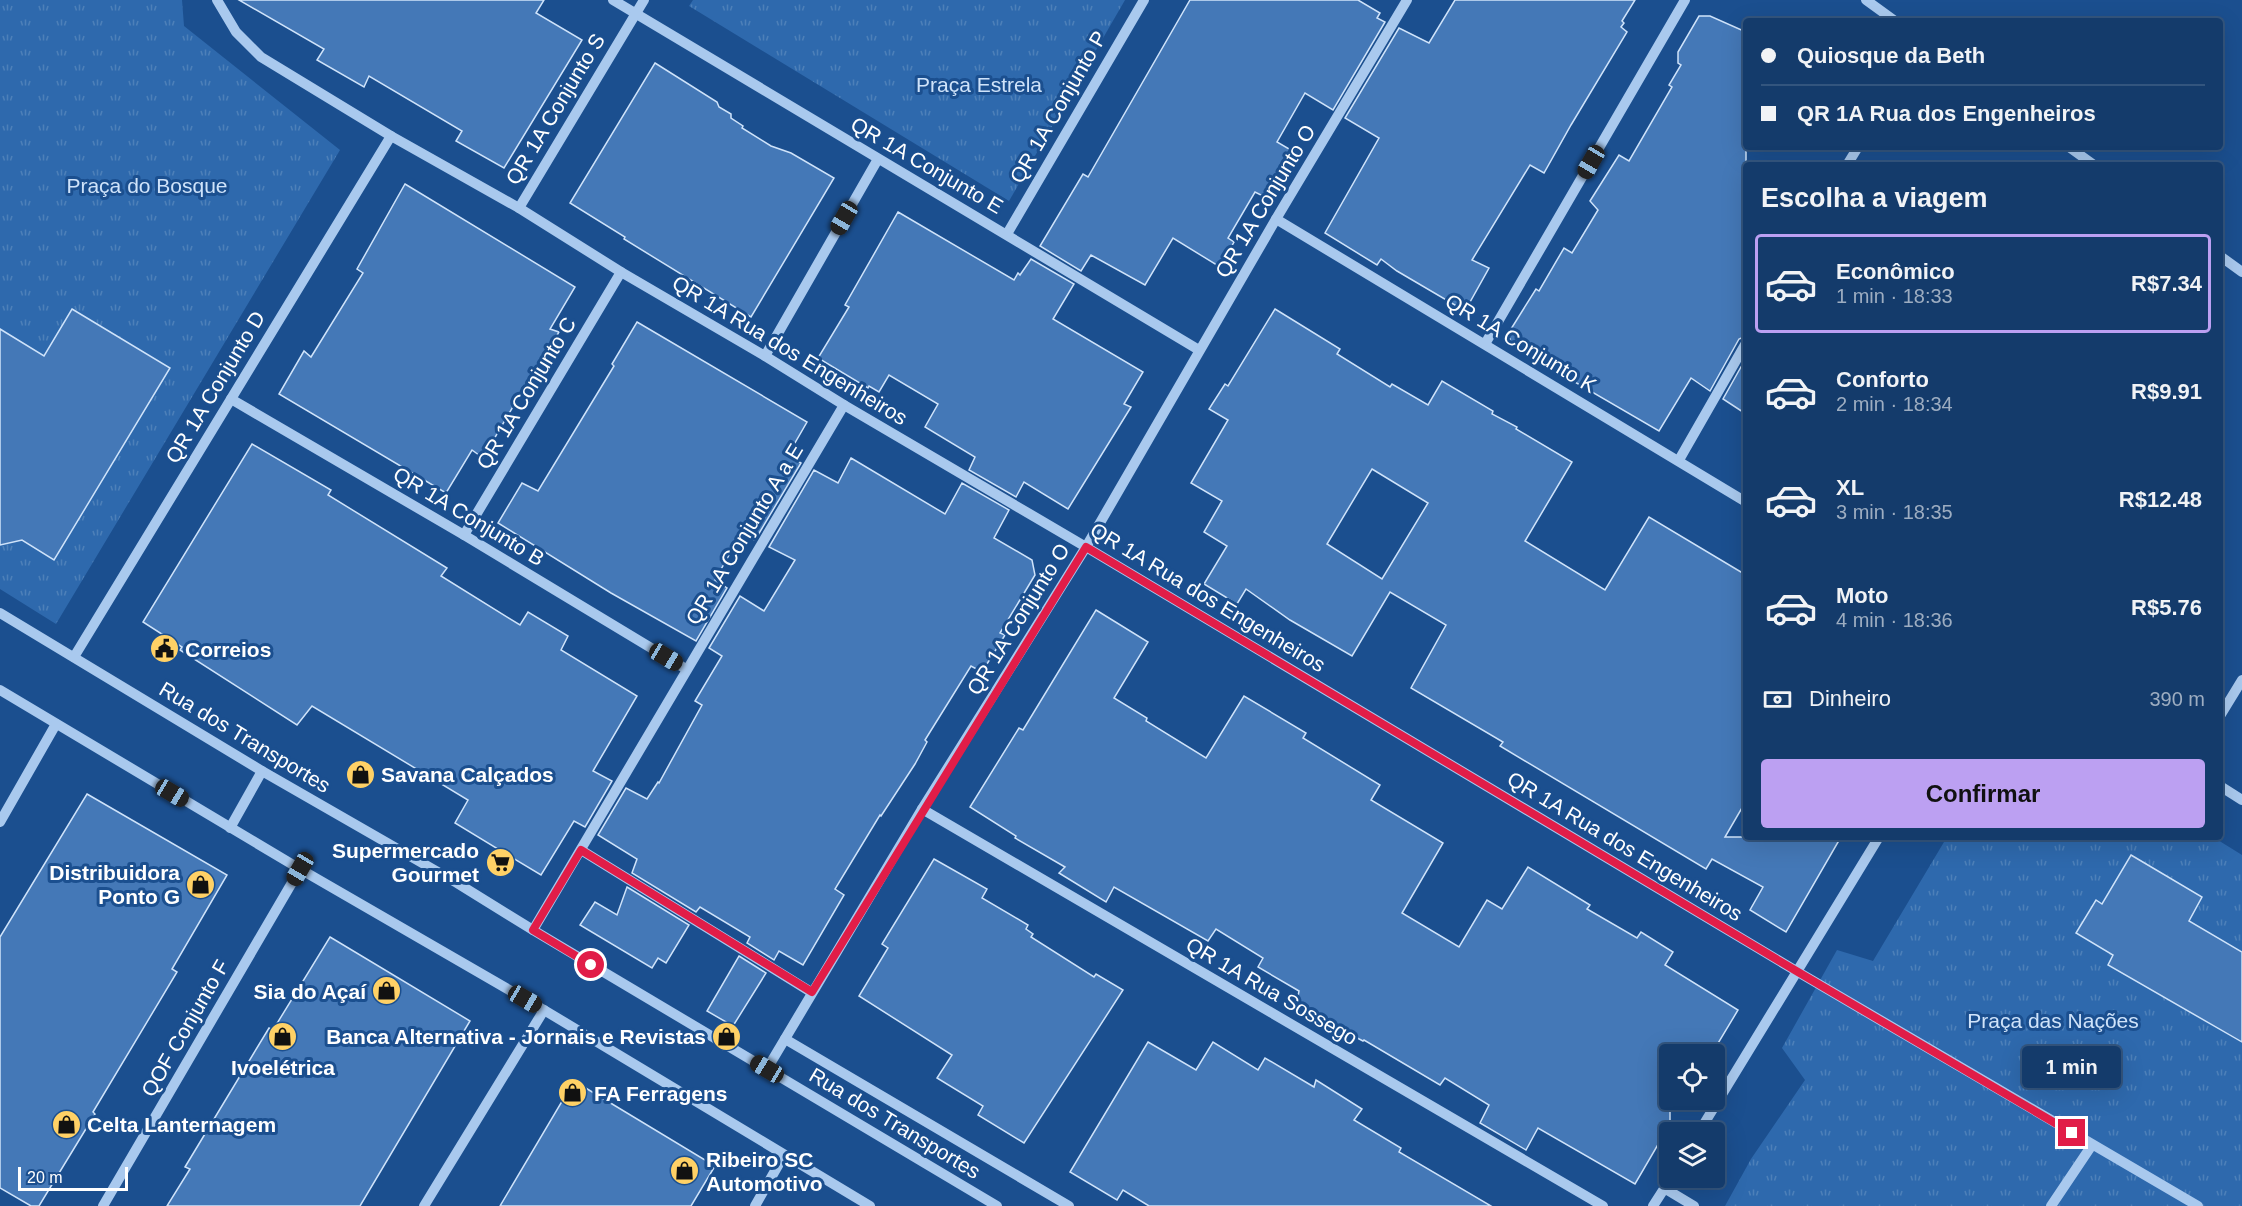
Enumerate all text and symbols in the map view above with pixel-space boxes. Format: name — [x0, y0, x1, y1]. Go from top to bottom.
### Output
street label: QR 1A Conjunto P — [1005, 27, 1111, 187]
street label: QR 1A Conjunto S — [501, 30, 609, 188]
text: Quiosque da Beth — [1797, 43, 1985, 68]
park label: Praça Estrela — [916, 73, 1042, 96]
text: QR 1A Rua dos Engenheiros — [1797, 101, 2096, 126]
street label: QR 1A Conjunto E — [847, 112, 1007, 218]
street label: QR 1A Conjunto O — [1210, 121, 1320, 281]
car — [1574, 142, 1608, 182]
park label: Praça do Bosque — [66, 174, 228, 197]
text: Escolha a viagem — [1761, 183, 1988, 213]
car — [827, 198, 861, 238]
icon: car — [1764, 257, 1818, 311]
text: Econômico — [1836, 259, 1955, 284]
street label: QR 1A Rua dos Engenheiros — [669, 271, 911, 429]
text: R$7.34 — [2131, 271, 2202, 296]
text: 1 min · 18:33 — [1836, 285, 1953, 307]
street label: QR 1A Conjunto K — [1442, 289, 1600, 397]
street label: QR 1A Conjunto D — [161, 307, 269, 467]
street label: QR 1A Conjunto C — [472, 313, 580, 473]
icon: car — [1764, 365, 1818, 419]
text: Conforto — [1836, 367, 1929, 392]
text: R$9.91 — [2131, 379, 2202, 404]
text: 2 min · 18:34 — [1836, 393, 1953, 415]
street label: QR 1A Conjunto A a E — [681, 440, 807, 628]
street label: QR 1A Conjunto B — [390, 462, 548, 570]
icon: car — [1764, 473, 1818, 527]
text: XL — [1836, 475, 1864, 500]
text: R$12.48 — [2119, 487, 2202, 512]
text: 3 min · 18:35 — [1836, 501, 1953, 523]
street label: QR 1A Rua dos Engenheiros — [1087, 518, 1329, 676]
street label: QR 1A Conjunto O — [962, 539, 1074, 699]
icon: car — [1764, 581, 1818, 635]
text: Moto — [1836, 583, 1889, 608]
text: R$5.76 — [2131, 595, 2202, 620]
text: 4 min · 18:36 — [1836, 609, 1953, 631]
public building icon: Correios — [148, 633, 180, 665]
place label: Correios — [185, 638, 271, 661]
car — [646, 640, 686, 674]
street label: Rua dos Transportes — [156, 677, 334, 797]
icon: cash — [1761, 683, 1794, 716]
text: Dinheiro — [1809, 686, 1891, 711]
text: 390 m — [2149, 688, 2205, 710]
shop icon: Savana Calçados — [344, 758, 376, 790]
button: Confirmar — [1761, 759, 2205, 828]
place label: Savana Calçados — [381, 763, 554, 786]
street label: QR 1A Rua dos Engenheiros — [1504, 767, 1746, 925]
car — [152, 776, 192, 810]
place label: Supermercado Gourmet — [332, 839, 479, 886]
supermarket icon: Supermercado Gourmet — [484, 846, 516, 878]
car — [283, 849, 317, 889]
place label: Distribuidora Ponto G — [49, 861, 180, 908]
shop icon: Distribuidora Ponto G — [185, 868, 217, 900]
street label: QR 1A Rua Sossego — [1182, 933, 1362, 1049]
route start — [577, 951, 604, 978]
street label: QOF Conjunto F — [137, 956, 233, 1100]
shop icon: Sia do Açaí — [371, 975, 403, 1007]
place label: Sia do Açaí — [254, 980, 367, 1003]
car — [505, 982, 545, 1016]
park label: Praça das Nações — [1967, 1009, 2139, 1032]
shop icon: Ivoelétrica — [267, 1020, 299, 1052]
shop icon: Banca Alternativa - Jornais e Revistas — [711, 1020, 743, 1052]
place label: Banca Alternativa - Jornais e Revistas — [326, 1025, 706, 1048]
map controls — [1659, 1044, 1725, 1188]
button: locate — [1659, 1044, 1725, 1110]
callout: 1 min — [2022, 1046, 2122, 1088]
car — [747, 1052, 787, 1086]
place label: Ivoelétrica — [231, 1056, 335, 1079]
text: 1 min — [2045, 1056, 2098, 1078]
street label: Rua dos Transportes — [806, 1063, 984, 1183]
shop icon: FA Ferragens — [557, 1077, 589, 1109]
place label: FA Ferragens — [594, 1082, 727, 1105]
shop icon: Celta Lanternagem — [50, 1108, 82, 1140]
place label: Celta Lanternagem — [87, 1113, 276, 1136]
route end — [2058, 1119, 2085, 1146]
button: layers — [1659, 1122, 1725, 1188]
place label: Ribeiro SC Automotivo — [706, 1148, 823, 1195]
shop icon: Ribeiro SC Automotivo — [669, 1155, 701, 1187]
scale bar — [18, 1164, 128, 1192]
text: 20 m — [27, 1169, 63, 1186]

